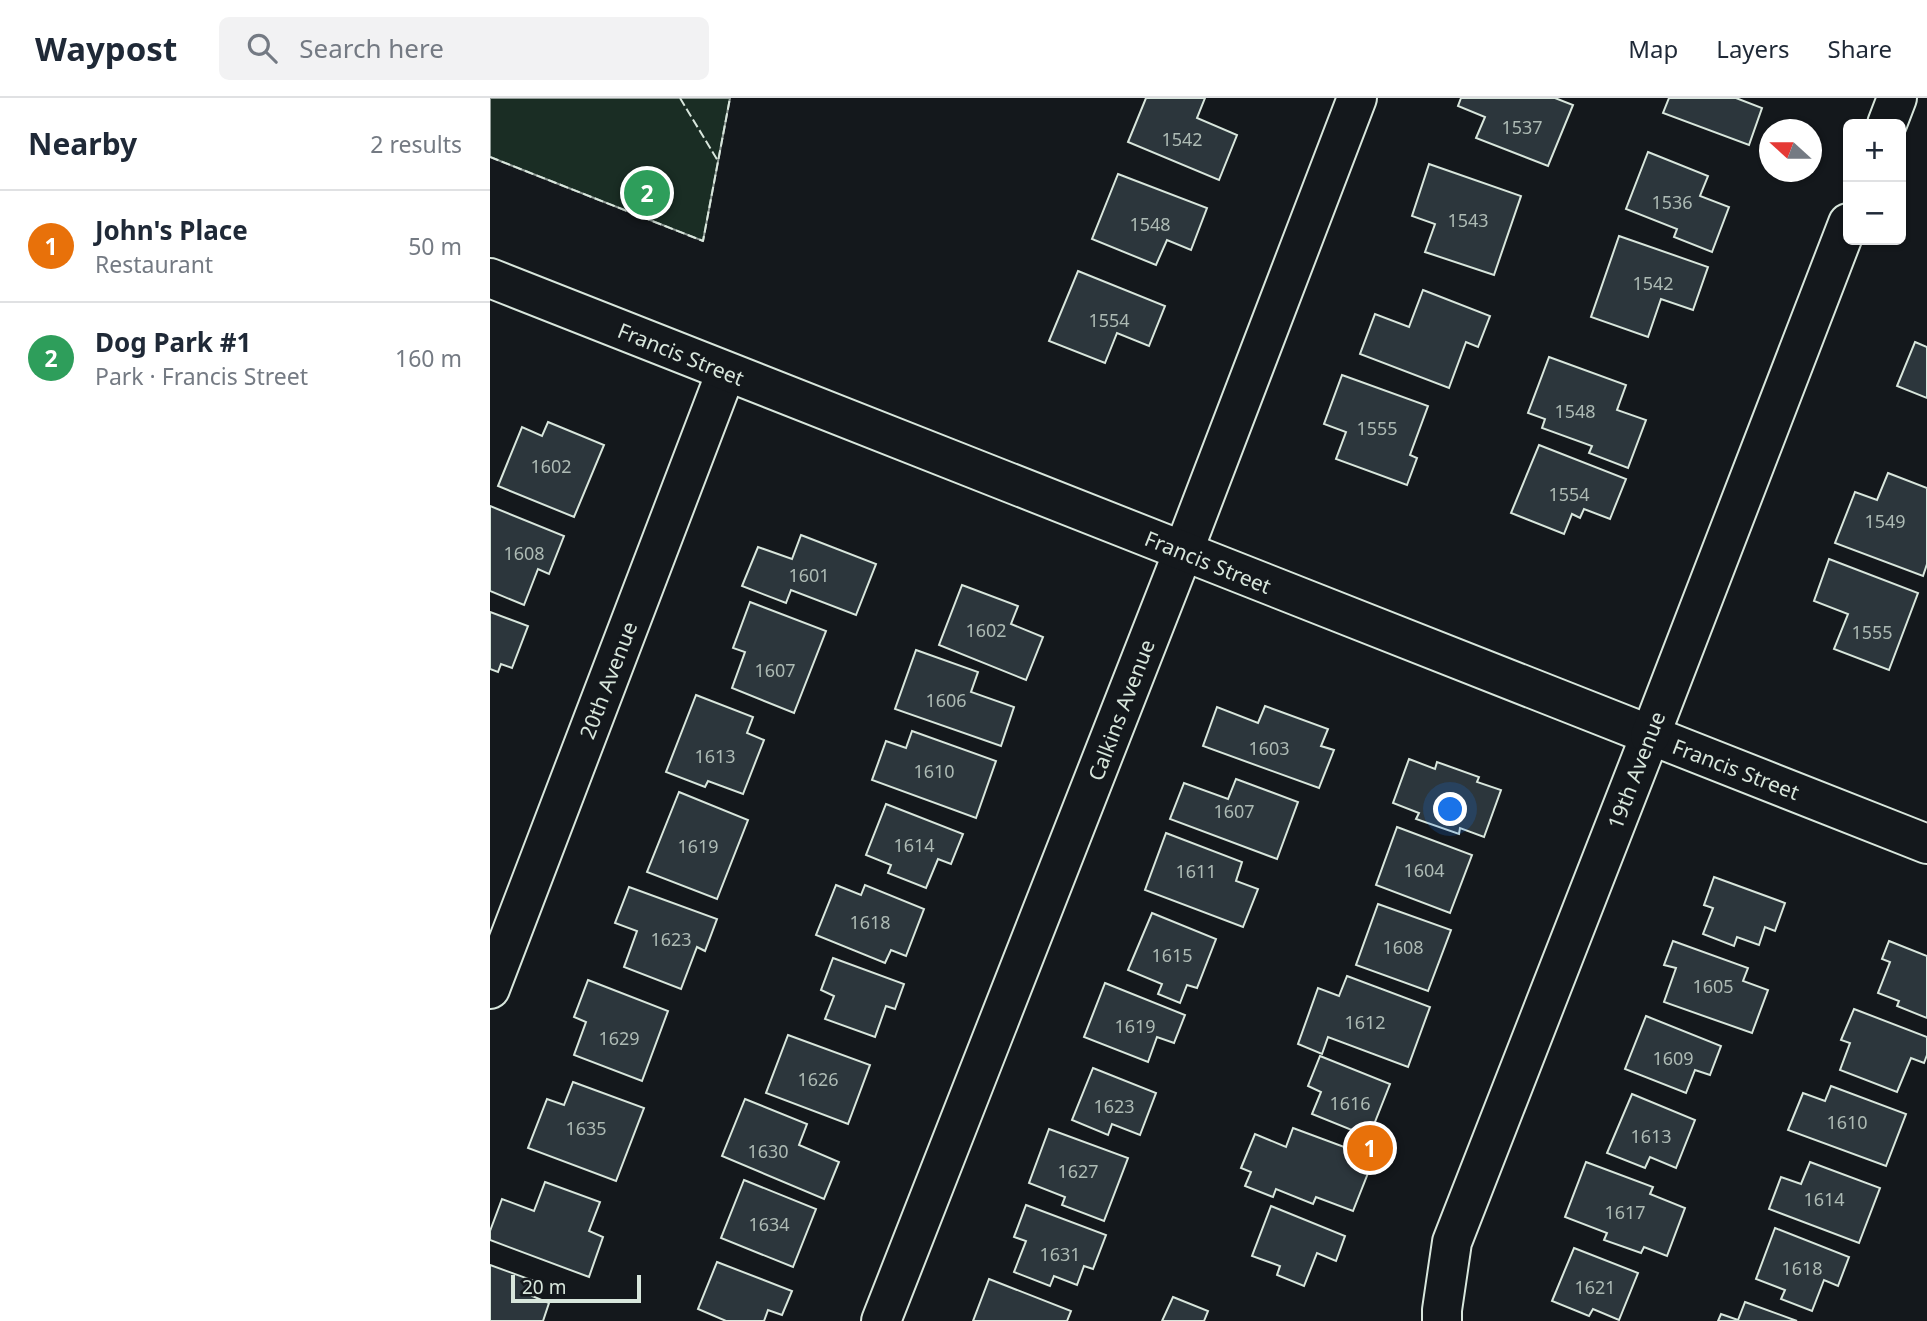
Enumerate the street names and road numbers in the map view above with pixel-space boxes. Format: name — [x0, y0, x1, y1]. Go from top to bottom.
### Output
street label: Francis Street — [614, 316, 749, 392]
street label: Francis Street — [1141, 524, 1276, 600]
street label: 20th Avenue — [573, 617, 643, 743]
street label: Calkins Avenue — [1081, 635, 1161, 785]
street label: 19th Avenue — [1601, 707, 1671, 833]
street label: Francis Street — [1669, 732, 1804, 806]

